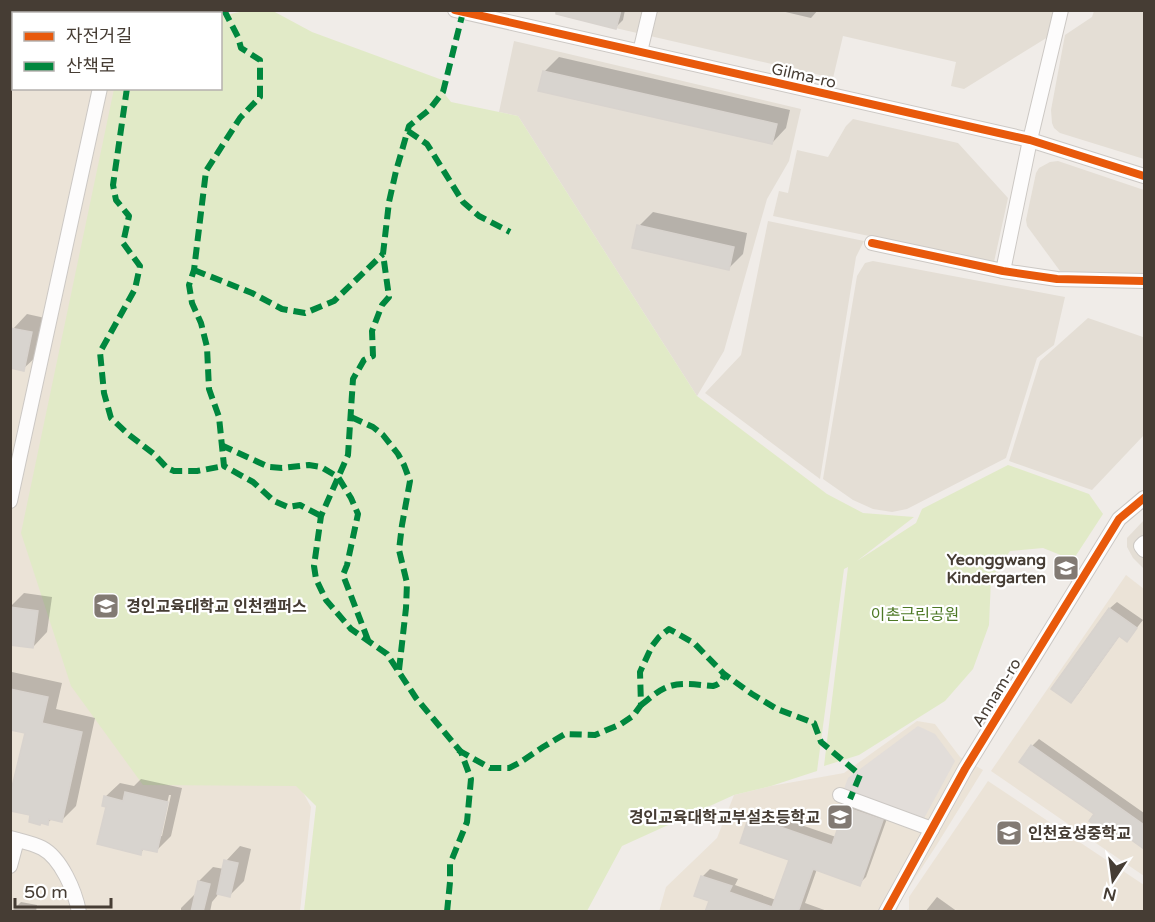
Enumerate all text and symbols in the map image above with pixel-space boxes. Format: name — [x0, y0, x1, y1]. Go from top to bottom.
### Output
legend — [12, 12, 222, 90]
text: 자전거길 — [66, 25, 132, 47]
text: 산책로 — [66, 55, 116, 77]
street label: Gilma-ro — [769, 59, 838, 93]
place label: Yeonggwang Kindergarten — [946, 550, 1046, 588]
school or university icon: Yeonggwang Kindergarten — [1051, 553, 1081, 583]
school or university icon: 경인교육대학교 인천캠퍼스 — [91, 591, 121, 621]
place label: 경인교육대학교 인천캠퍼스 — [126, 597, 307, 617]
park label: 이촌근린공원 — [871, 605, 959, 625]
street label: Annam-ro — [968, 655, 1026, 731]
school or university icon: 경인교육대학교부설초등학교 — [825, 802, 855, 832]
place label: 경인교육대학교부설초등학교 — [629, 808, 820, 828]
school or university icon: 인천효성중학교 — [994, 818, 1024, 848]
place label: 인천효성중학교 — [1028, 824, 1131, 844]
north arrow — [1083, 850, 1143, 910]
scale bar — [15, 871, 111, 909]
text: 50 m — [24, 881, 68, 903]
text: N — [1101, 882, 1118, 905]

